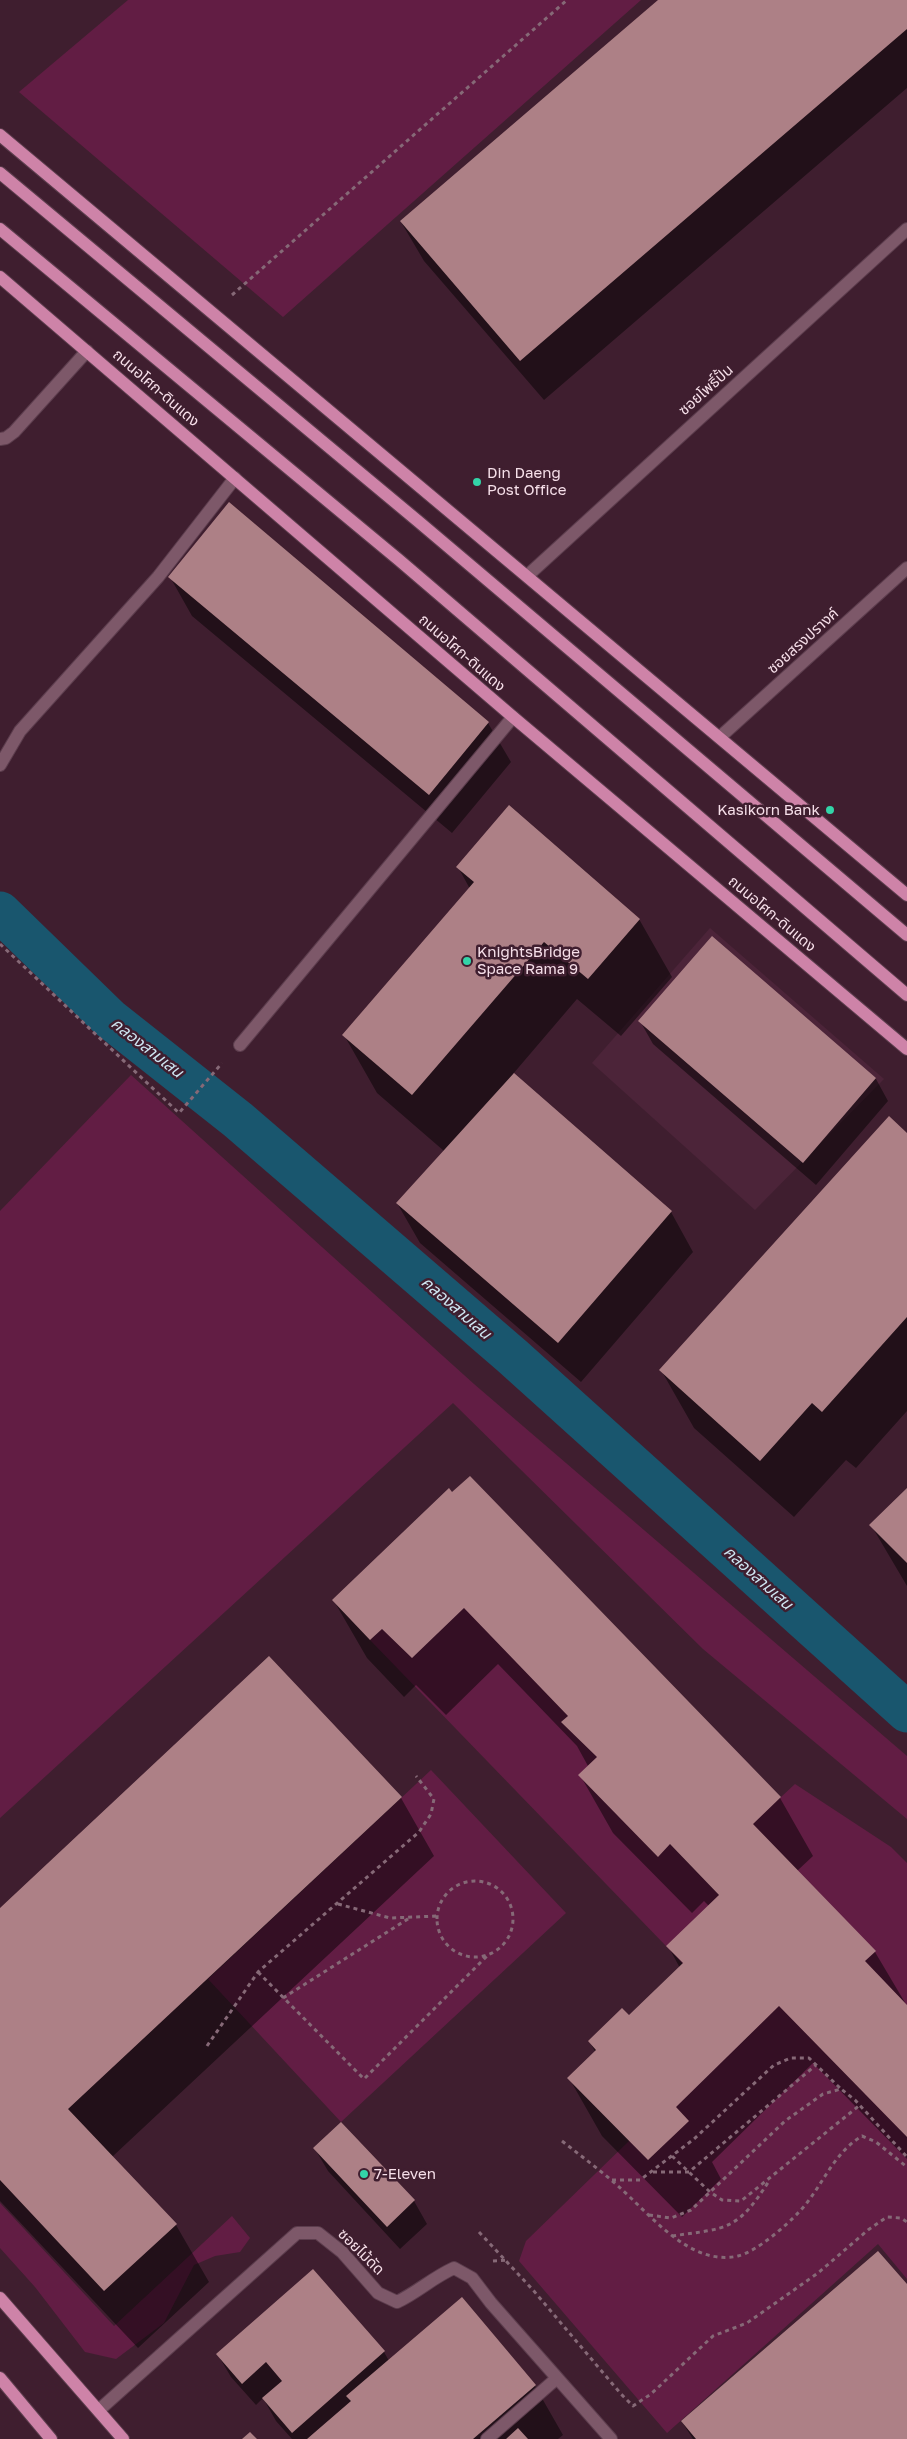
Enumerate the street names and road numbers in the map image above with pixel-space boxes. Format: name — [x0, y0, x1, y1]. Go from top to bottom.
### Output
street label: ถนนอโศก-ดินแดง — [109, 346, 203, 430]
street label: ซอยโพธิ์ปั้น — [675, 361, 737, 419]
street label: ซอยสรงปรางค์ — [764, 604, 842, 678]
street label: ถนนอโศก-ดินแดง — [415, 611, 509, 695]
street label: ถนนอโศก-ดินแดง — [725, 872, 819, 956]
street label: ซอยไม้ดัด — [334, 2225, 388, 2279]

